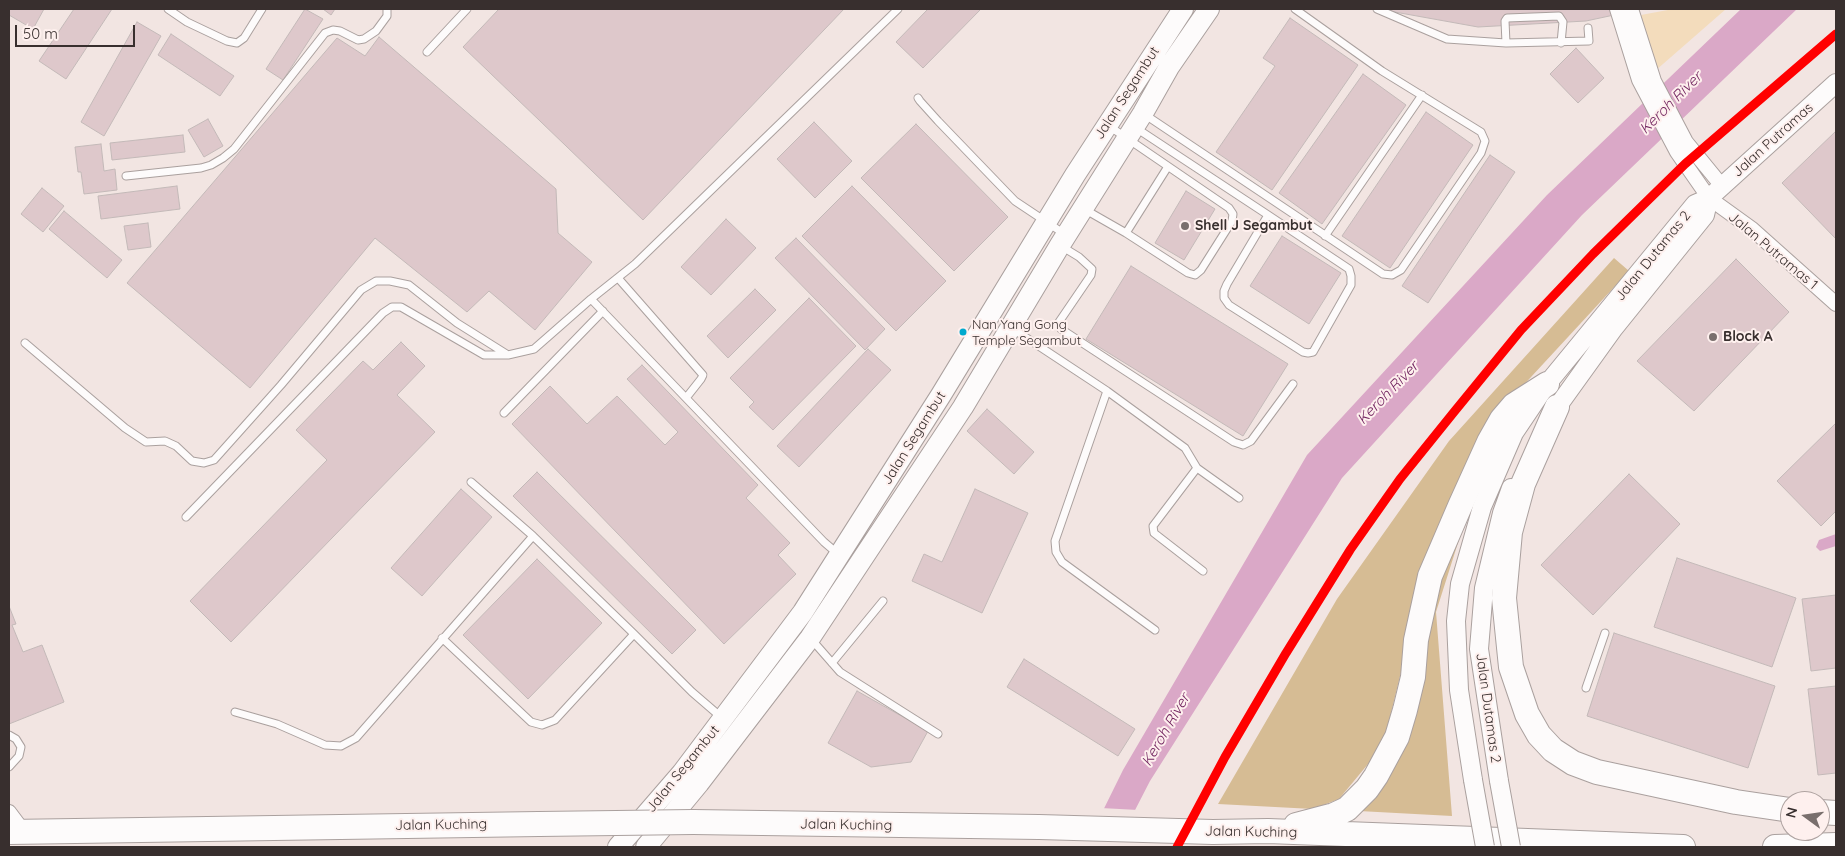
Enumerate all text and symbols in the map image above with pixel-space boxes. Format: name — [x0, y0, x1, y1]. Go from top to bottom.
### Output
scale bar — [18, 15, 138, 47]
text: 50 m — [23, 24, 58, 43]
street label: Jalan Segambut — [1091, 44, 1163, 142]
water label: Keroh River — [1636, 68, 1706, 138]
street label: Jalan Putramas — [1729, 99, 1817, 181]
street label: Jalan Dutamas 2 — [1612, 208, 1694, 304]
street label: Jalan Putramas 1 — [1725, 209, 1821, 293]
place label: Shell J Segambut — [1195, 218, 1313, 234]
marker: Shell J Segambut — [1179, 220, 1191, 232]
place label: Nan Yang Gong Temple Segambut — [972, 317, 1081, 348]
marker: Nan Yang Gong Temple Segambut — [958, 327, 968, 337]
place label: Block A — [1723, 329, 1773, 345]
marker: Block A — [1707, 331, 1719, 343]
water label: Keroh River — [1353, 358, 1423, 428]
street label: Jalan Segambut — [879, 388, 949, 488]
street label: Jalan Dutamas 2 — [1472, 652, 1504, 764]
water label: Keroh River — [1138, 691, 1194, 769]
street label: Jalan Segambut — [643, 722, 723, 816]
north arrow — [1780, 791, 1830, 841]
text: N — [1781, 805, 1801, 820]
street label: Jalan Kuching — [395, 816, 487, 834]
street label: Jalan Kuching — [800, 816, 892, 834]
street label: Jalan Kuching — [1205, 823, 1297, 841]

